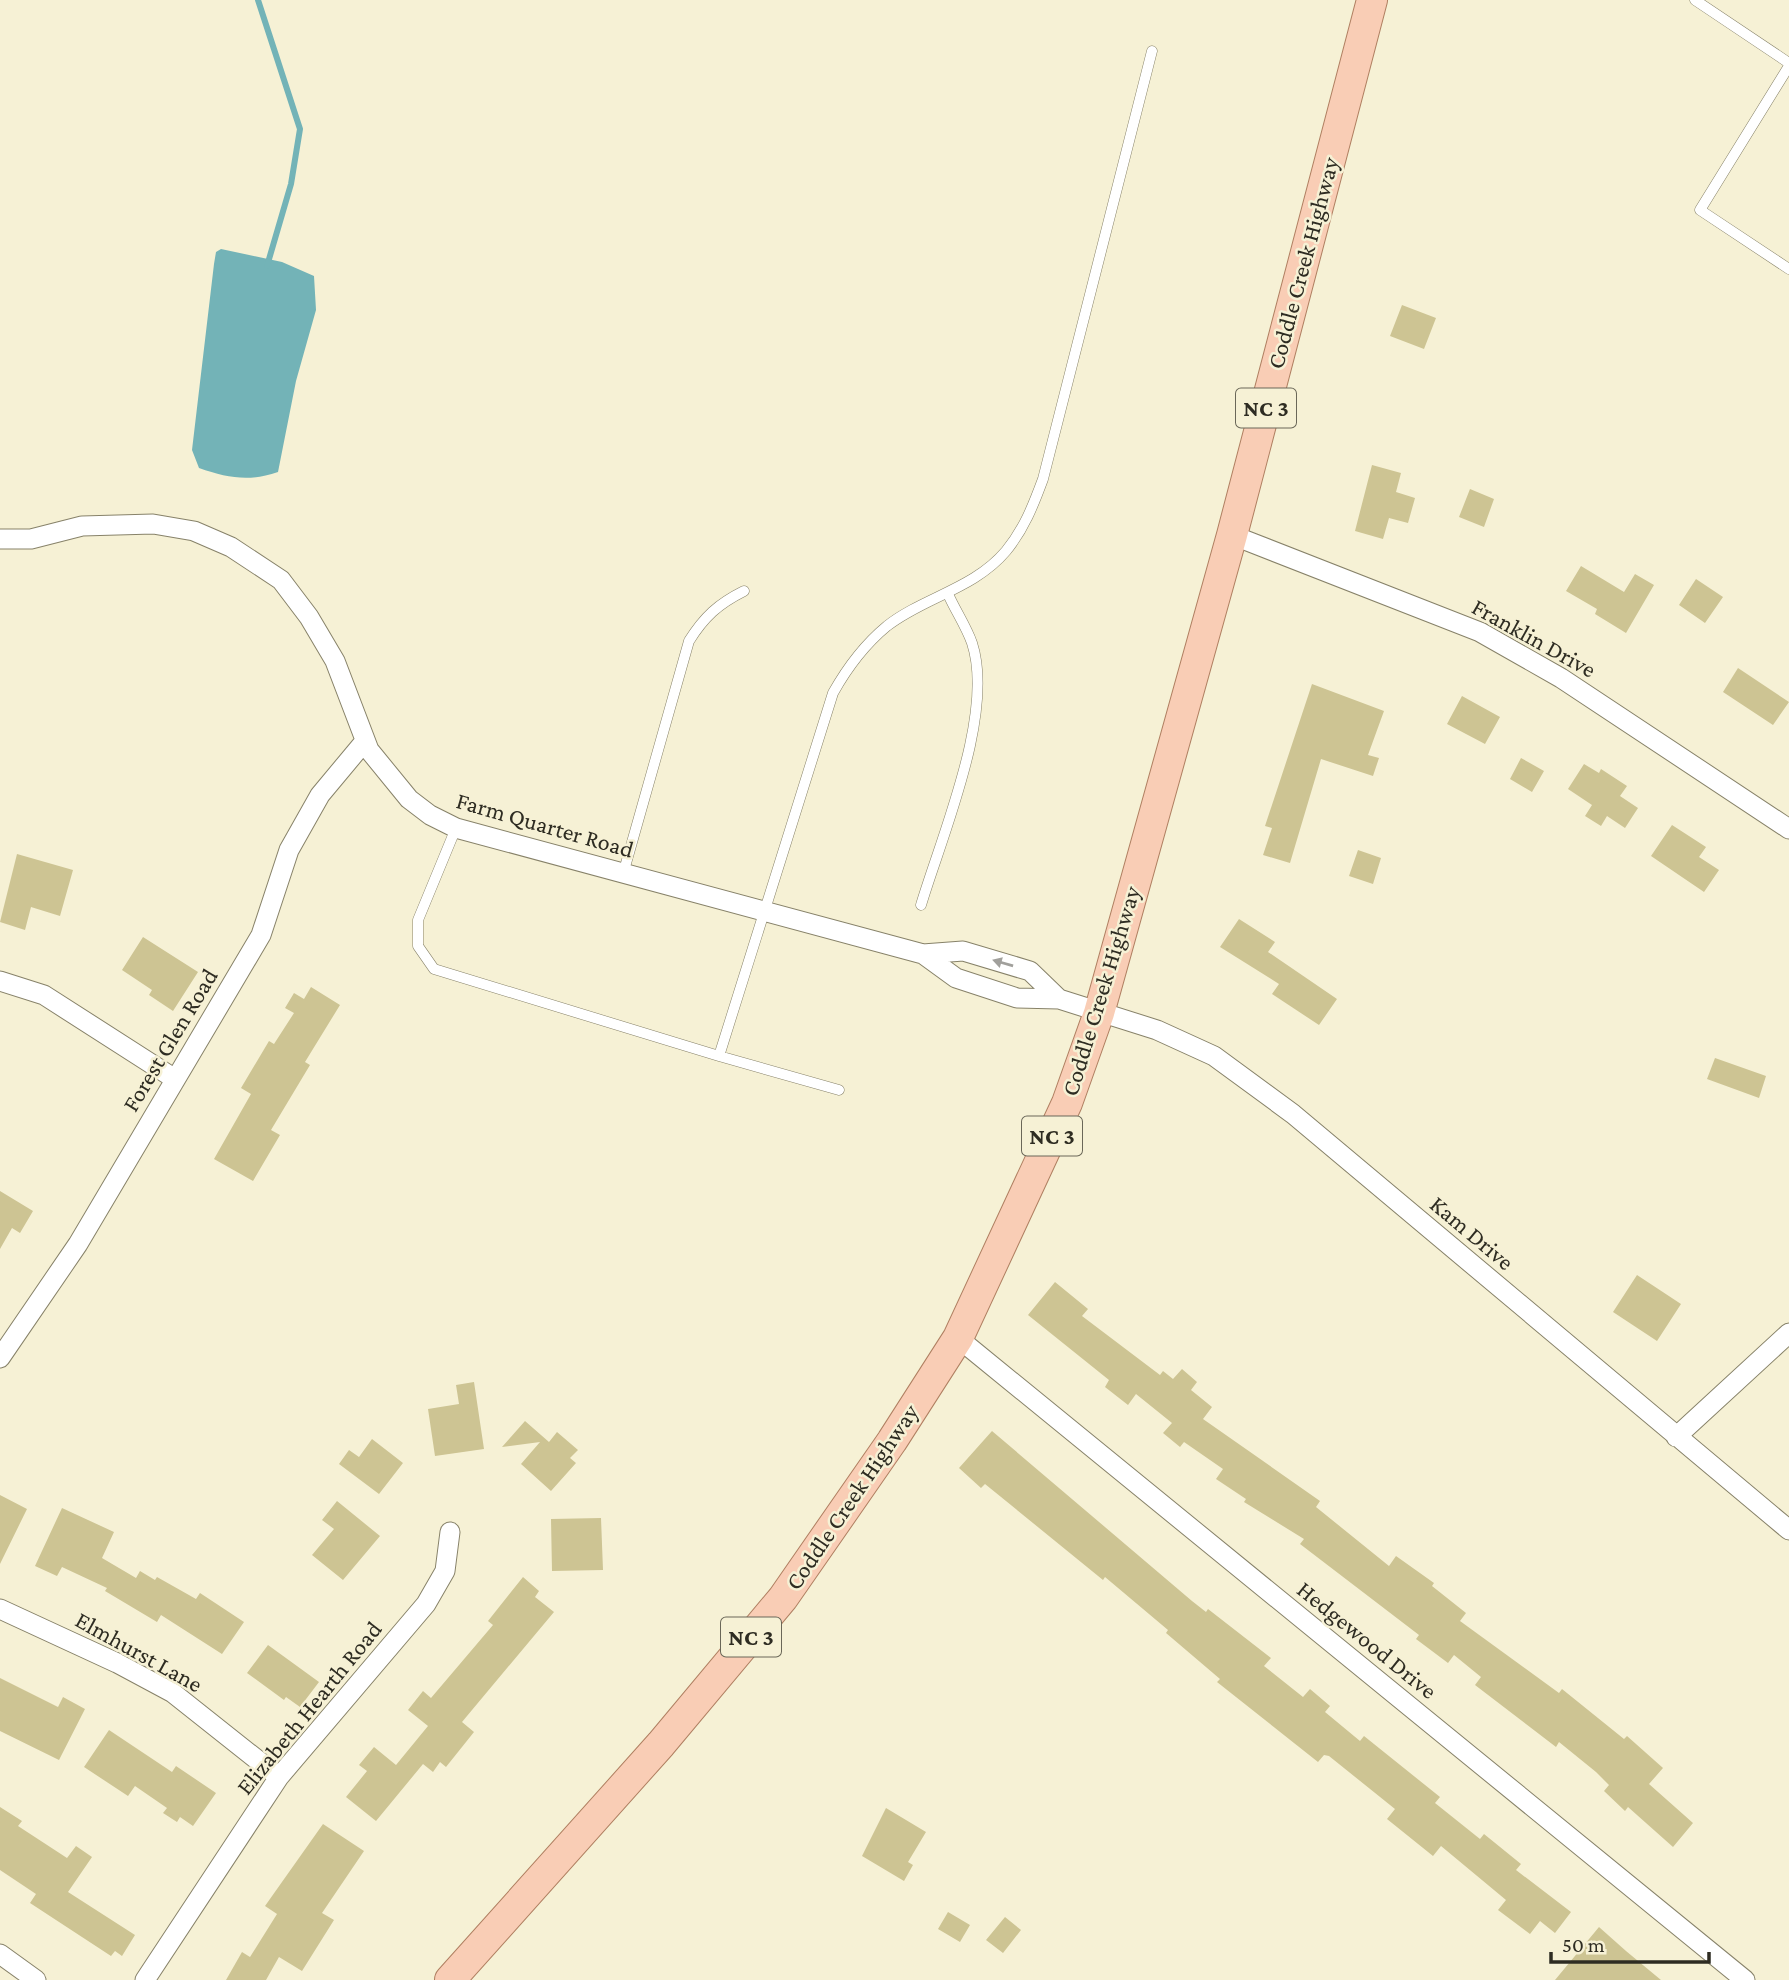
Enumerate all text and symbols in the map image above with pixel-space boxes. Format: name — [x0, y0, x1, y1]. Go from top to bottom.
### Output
street label: Coddle Creek Highway — [1261, 153, 1344, 372]
road number: NC 3 — [1236, 388, 1296, 428]
street label: Franklin Drive — [1468, 592, 1601, 683]
street label: Farm Quarter Road — [453, 786, 637, 863]
street label: Coddle Creek Highway — [1056, 882, 1146, 1099]
one-way arrow — [993, 957, 1014, 967]
street label: Forest Glen Road — [116, 963, 223, 1116]
road number: NC 3 — [1022, 1116, 1082, 1156]
street label: Kam Drive — [1425, 1190, 1520, 1275]
street label: Coddle Creek Highway — [779, 1398, 924, 1595]
street label: Hedgewood Drive — [1292, 1575, 1442, 1704]
street label: Elmhurst Lane — [71, 1606, 207, 1698]
street label: Elizabeth Hearth Road — [230, 1615, 387, 1800]
road number: NC 3 — [721, 1618, 781, 1656]
scale bar — [1551, 1920, 1708, 1964]
text: 50 m — [1562, 1933, 1605, 1957]

